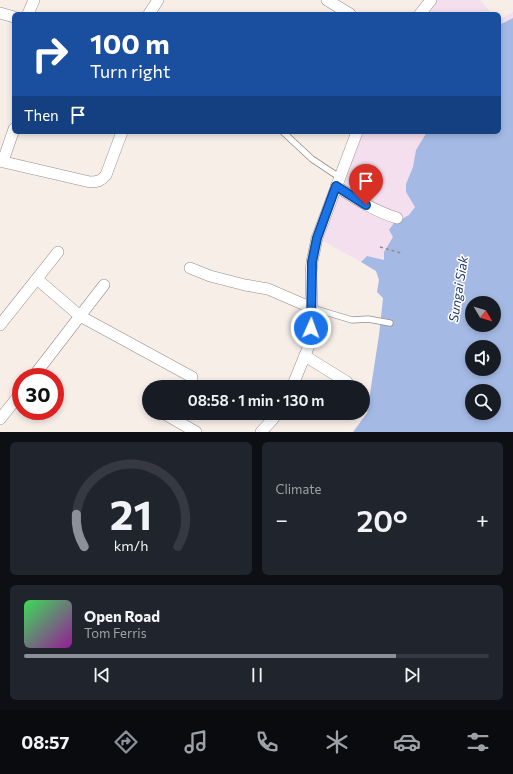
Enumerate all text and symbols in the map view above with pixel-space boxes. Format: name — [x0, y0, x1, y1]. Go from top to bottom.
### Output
text: 100 m — [90, 26, 170, 60]
icon: right — [24, 28, 76, 80]
text: Turn right — [90, 60, 170, 82]
icon: arrive — [67, 104, 89, 126]
text: Then — [24, 106, 59, 124]
pin — [349, 164, 383, 205]
icon: arrive — [355, 170, 377, 192]
water label: Sungai Siak — [445, 254, 471, 323]
north arrow — [465, 296, 501, 332]
map controls — [465, 296, 501, 420]
position arrow — [290, 307, 332, 349]
button: sound — [465, 340, 501, 376]
speed limit sign: 30 — [12, 368, 64, 420]
button: search — [465, 384, 501, 420]
text: 08:58 · 1 min · 130 m — [188, 391, 324, 409]
text: Climate — [276, 481, 321, 497]
text: 21 — [110, 487, 152, 538]
text: 20° — [356, 501, 408, 538]
text: − — [276, 506, 288, 533]
text: + — [476, 506, 489, 533]
text: km/h — [113, 535, 148, 553]
text: Open Road — [84, 607, 160, 625]
text: Tom Ferris — [84, 625, 147, 641]
icon: previous — [91, 664, 113, 686]
icon: pause — [246, 664, 268, 686]
icon: next — [401, 664, 423, 686]
icon: directions — [112, 728, 140, 756]
icon: music — [182, 728, 210, 756]
icon: phone — [253, 728, 281, 756]
icon: climate — [323, 728, 351, 756]
icon: car — [393, 728, 421, 756]
icon: filters — [464, 728, 492, 756]
text: 08:57 — [21, 731, 69, 753]

